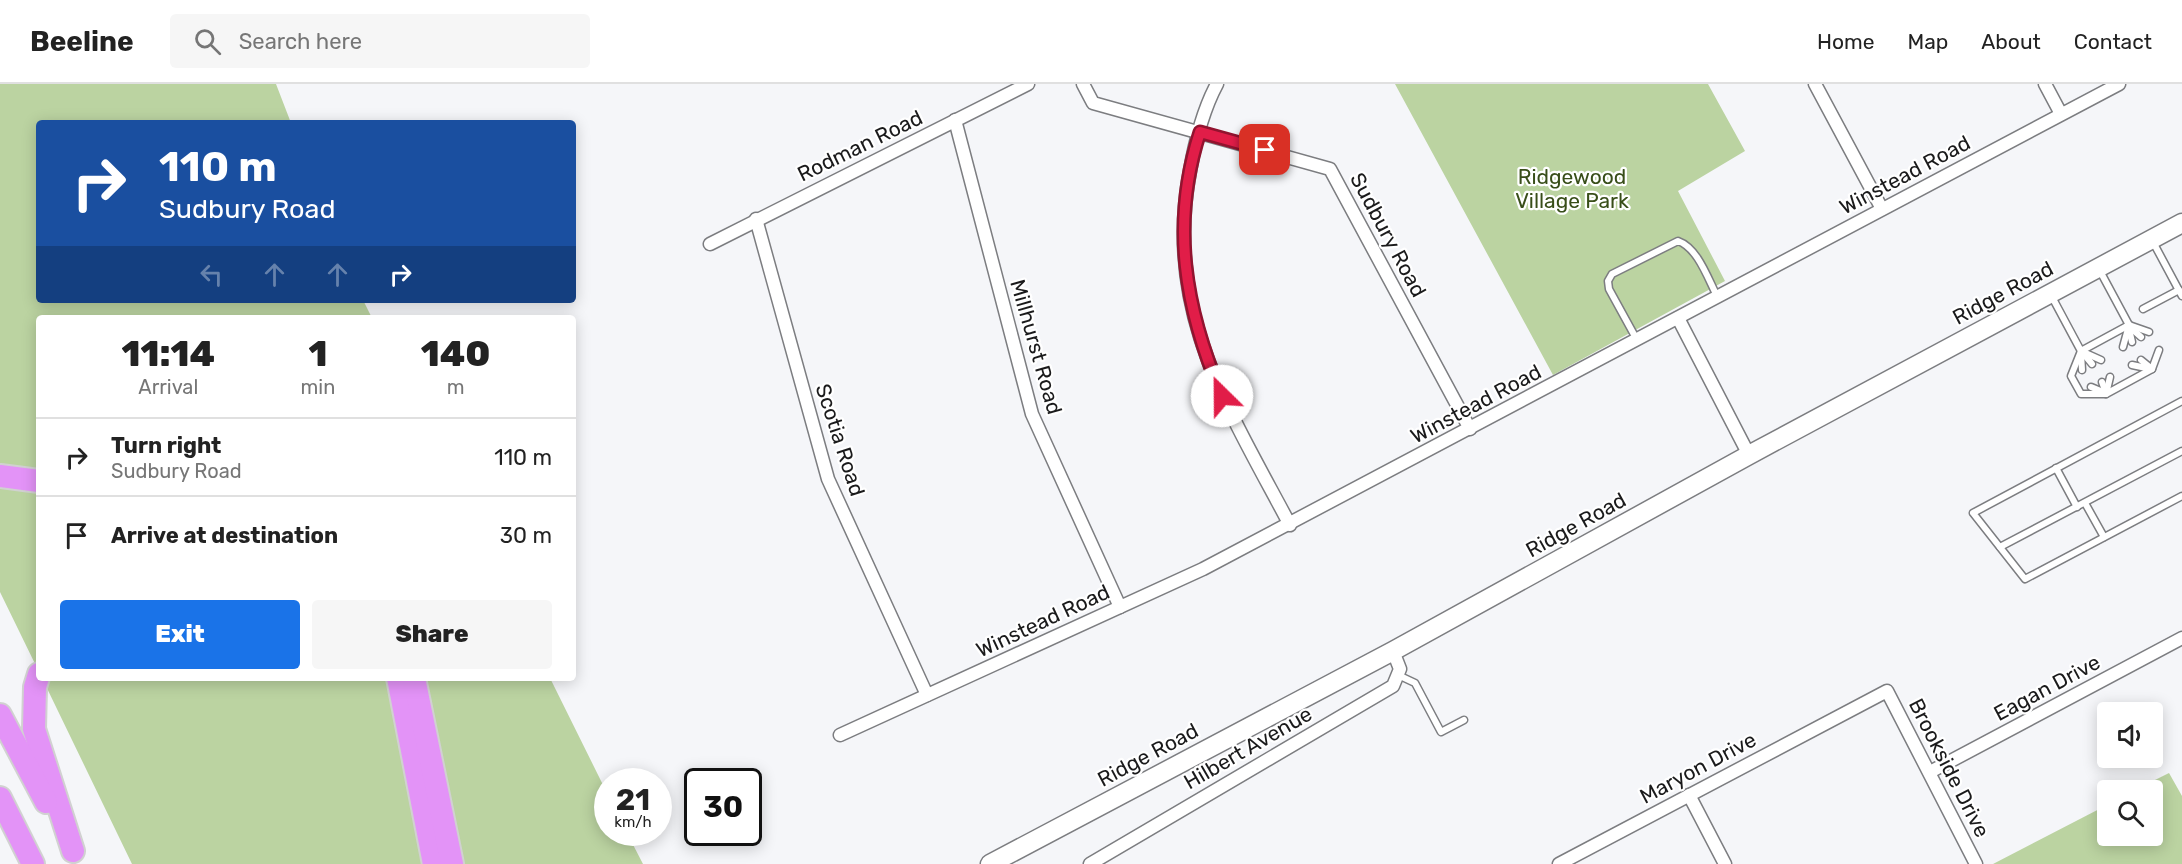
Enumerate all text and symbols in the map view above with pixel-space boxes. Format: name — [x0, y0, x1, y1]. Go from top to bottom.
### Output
search box — [170, 14, 590, 68]
text: Beeline — [30, 25, 134, 58]
icon: search — [191, 25, 224, 58]
text: Search here — [239, 28, 362, 55]
text: Home — [1817, 29, 1874, 54]
text: Map — [1907, 29, 1948, 54]
text: About — [1981, 29, 2041, 54]
text: Contact — [2074, 29, 2152, 54]
street label: Rodman Road — [793, 104, 926, 187]
pin — [1239, 124, 1290, 175]
street label: Winstead Road — [1835, 130, 1974, 219]
icon: arrive — [1248, 133, 1281, 166]
text: 110 m — [159, 142, 277, 192]
icon: right — [60, 144, 138, 222]
park label: Ridgewood Village Park — [1515, 164, 1629, 213]
street label: Sudbury Road — [1345, 168, 1432, 301]
text: Sudbury Road — [159, 193, 335, 225]
street label: Ridge Road — [1948, 256, 2057, 330]
icon: left — [195, 258, 228, 291]
icon: ahead — [258, 258, 291, 291]
icon: ahead — [321, 258, 354, 291]
icon: right — [384, 258, 417, 291]
street label: Millhurst Road — [1005, 277, 1068, 417]
text: 11:14 — [122, 332, 215, 375]
text: 1 — [308, 332, 327, 375]
text: 140 — [421, 332, 490, 375]
street label: Winstead Road — [1406, 359, 1545, 448]
position arrow — [1190, 364, 1254, 428]
text: Arrival — [138, 375, 198, 399]
text: min — [301, 375, 335, 399]
text: m — [447, 375, 465, 399]
street label: Scotia Road — [811, 381, 870, 499]
text: Turn right — [111, 432, 221, 459]
icon: right — [60, 441, 93, 474]
text: 110 m — [494, 444, 552, 471]
text: Sudbury Road — [111, 459, 242, 483]
street label: Ridge Road — [1521, 487, 1630, 562]
icon: arrive — [60, 519, 93, 552]
text: Arrive at destination — [111, 522, 338, 549]
text: 30 m — [500, 522, 552, 549]
street label: Winstead Road — [972, 579, 1113, 662]
button: Exit — [60, 600, 300, 669]
button: Share — [312, 600, 552, 669]
street label: Eagan Drive — [1989, 649, 2104, 726]
street label: Brookside Drive — [1904, 694, 1995, 841]
street label: Hilbert Avenue — [1179, 701, 1316, 794]
map controls — [2097, 702, 2163, 846]
button: sound — [2097, 702, 2163, 768]
street label: Ridge Road — [1093, 718, 1202, 792]
street label: Maryon Drive — [1635, 726, 1760, 809]
speed limit sign: 30 — [684, 768, 762, 846]
button: search — [2097, 780, 2163, 846]
text: 21 — [616, 782, 650, 818]
text: km/h — [614, 813, 652, 831]

